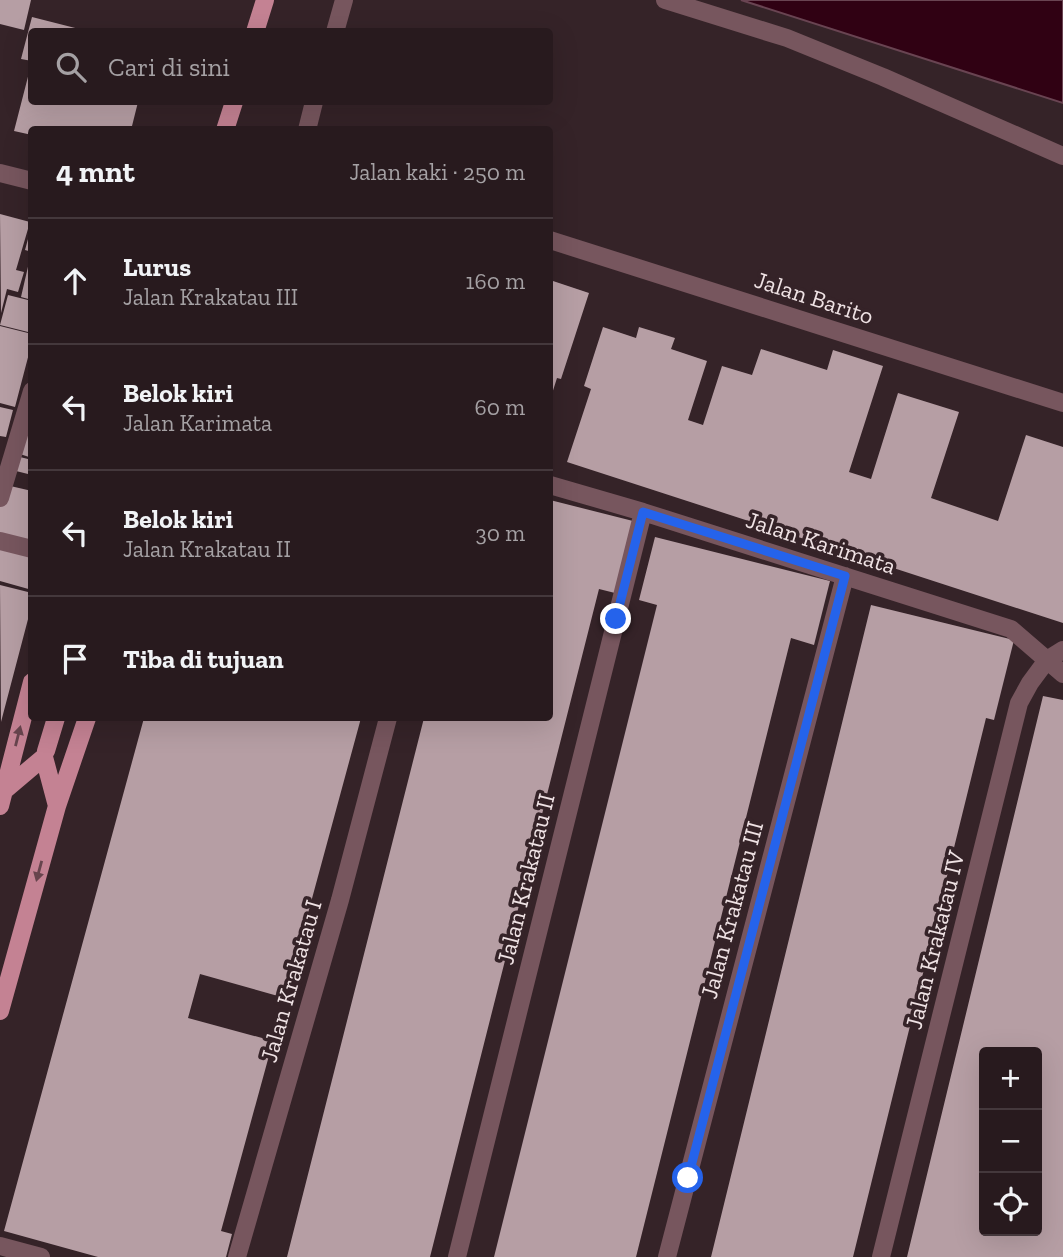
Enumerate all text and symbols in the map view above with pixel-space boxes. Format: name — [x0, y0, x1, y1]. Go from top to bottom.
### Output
search box — [28, 28, 553, 105]
icon: search — [52, 48, 90, 86]
text: Cari di sini — [108, 51, 230, 83]
text: 4 mnt — [56, 154, 135, 190]
text: Jalan kaki · 250 m — [350, 158, 525, 186]
text: Lurus — [123, 251, 191, 283]
icon: ahead — [56, 262, 94, 300]
street label: Jalan Barito — [751, 265, 877, 330]
text: 160 m — [466, 267, 525, 295]
text: Jalan Krakatau III — [123, 283, 298, 311]
text: Belok kiri — [123, 377, 233, 409]
icon: left — [56, 388, 94, 426]
text: 60 m — [474, 393, 525, 421]
text: Jalan Karimata — [123, 409, 272, 437]
text: Belok kiri — [123, 503, 233, 535]
street label: Jalan Karimata — [743, 505, 900, 580]
icon: left — [56, 514, 94, 552]
text: 30 m — [475, 519, 525, 547]
text: Jalan Krakatau II — [123, 535, 291, 563]
route end — [600, 603, 631, 634]
icon: arrive — [56, 640, 94, 678]
text: Tiba di tujuan — [123, 643, 284, 675]
one-way arrow — [13, 724, 24, 746]
street label: Jalan Krakatau II — [490, 790, 561, 967]
street label: Jalan Krakatau III — [694, 818, 769, 1002]
street label: Jalan Krakatau IV — [898, 847, 971, 1032]
one-way arrow — [33, 861, 43, 882]
street label: Jalan Krakatau I — [254, 896, 328, 1065]
map controls — [979, 1047, 1042, 1236]
button: + — [979, 1047, 1042, 1110]
button: − — [979, 1110, 1042, 1173]
route start — [672, 1162, 703, 1193]
button: locate — [979, 1173, 1042, 1236]

